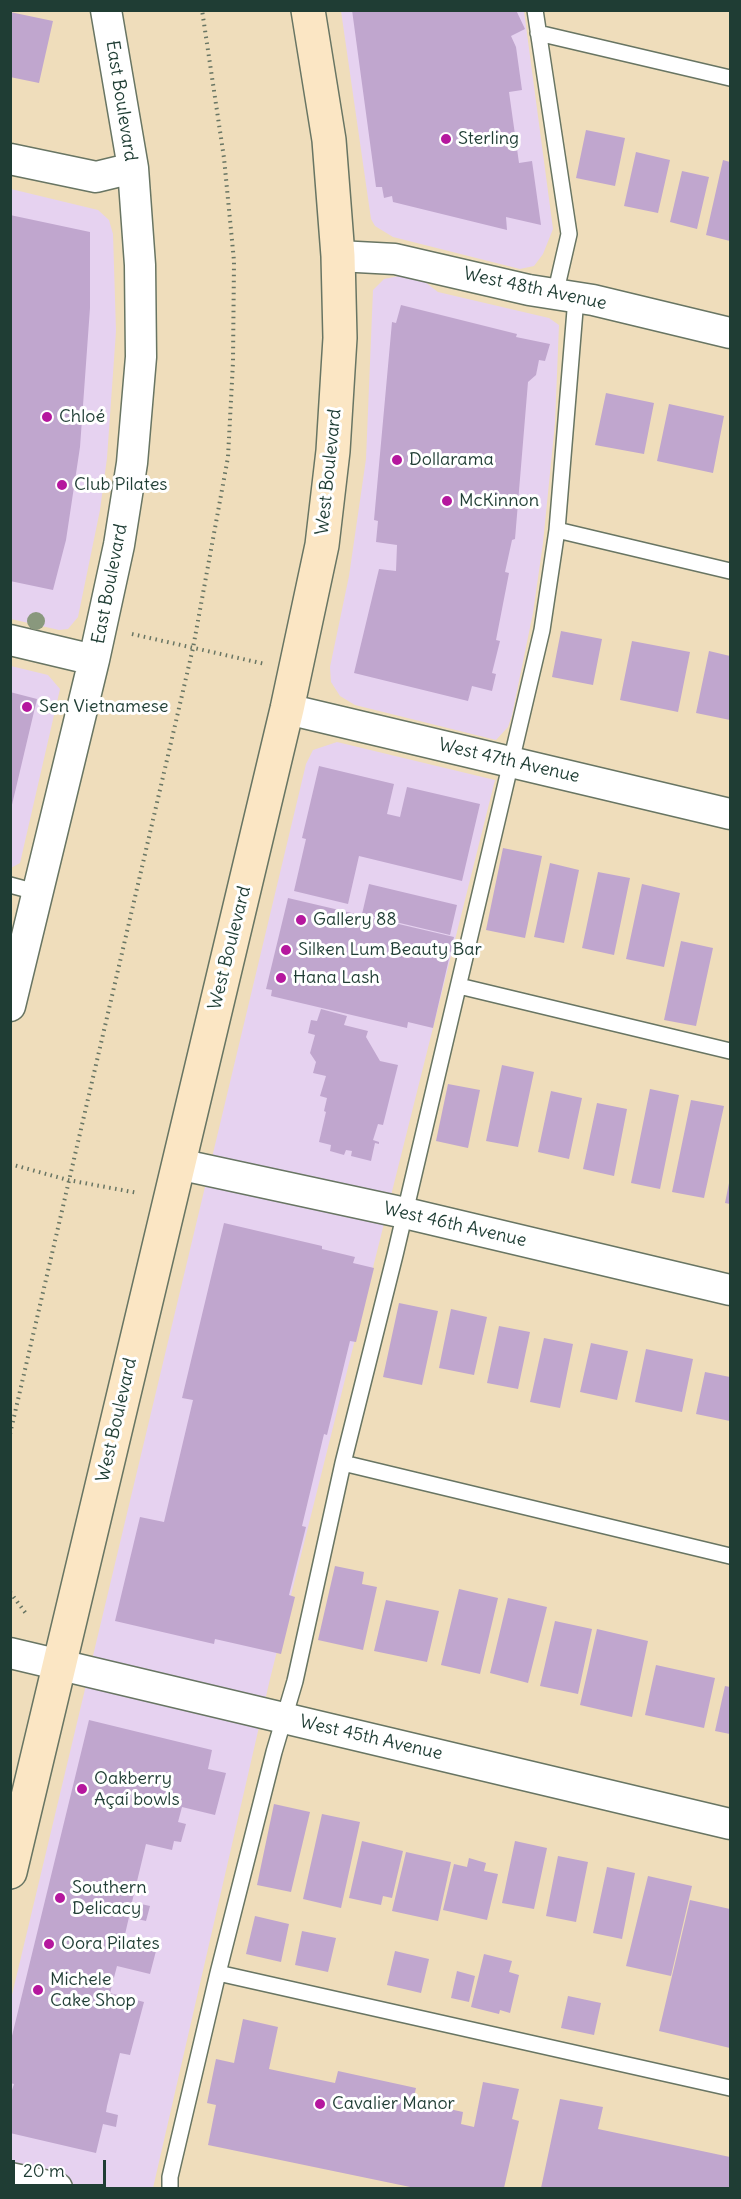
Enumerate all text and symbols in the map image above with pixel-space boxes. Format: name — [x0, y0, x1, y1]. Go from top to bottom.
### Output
street label: East Boulevard — [101, 39, 141, 163]
place label: Sterling — [458, 128, 519, 150]
marker: Sterling — [439, 132, 453, 146]
street label: West 48th Avenue — [461, 263, 609, 315]
place label: Chloé — [59, 406, 105, 428]
street label: West Boulevard — [312, 408, 346, 536]
marker: Chloé — [40, 410, 54, 424]
place label: Dollarama — [409, 449, 494, 471]
marker: Dollarama — [390, 453, 404, 467]
place label: Club Pilates — [74, 474, 168, 496]
marker: Club Pilates — [55, 478, 69, 492]
place label: McKinnon — [459, 490, 539, 512]
marker: McKinnon — [440, 494, 454, 508]
street label: East Boulevard — [88, 522, 132, 646]
place label: Sen Vietnamese — [39, 696, 169, 718]
marker: Sen Vietnamese — [20, 700, 34, 714]
street label: West 47th Avenue — [436, 734, 582, 788]
street label: West Boulevard — [204, 884, 256, 1012]
place label: Gallery 88 — [313, 909, 397, 931]
marker: Gallery 88 — [294, 913, 308, 927]
place label: Silken Lum Beauty Bar — [298, 939, 482, 961]
marker: Silken Lum Beauty Bar — [279, 943, 293, 957]
place label: Hana Lash — [293, 967, 380, 989]
marker: Hana Lash — [274, 971, 288, 985]
street label: West 46th Avenue — [382, 1198, 528, 1252]
street label: West Boulevard — [92, 1356, 142, 1484]
street label: West 45th Avenue — [298, 1711, 444, 1765]
place label: Oakberry Açaí bowls — [94, 1768, 180, 1810]
marker: Oakberry Açaí bowls — [75, 1782, 89, 1796]
place label: Southern Delicacy — [72, 1877, 147, 1920]
marker: Southern Delicacy — [53, 1891, 67, 1905]
place label: Oora Pilates — [61, 1933, 160, 1955]
marker: Oora Pilates — [42, 1937, 56, 1951]
place label: Michele Cake Shop — [50, 1969, 136, 2012]
marker: Michele Cake Shop — [31, 1983, 45, 1997]
place label: Cavalier Manor — [332, 2093, 455, 2115]
marker: Cavalier Manor — [313, 2097, 327, 2111]
scale bar — [15, 2148, 110, 2186]
text: 20 m — [23, 2159, 65, 2182]

